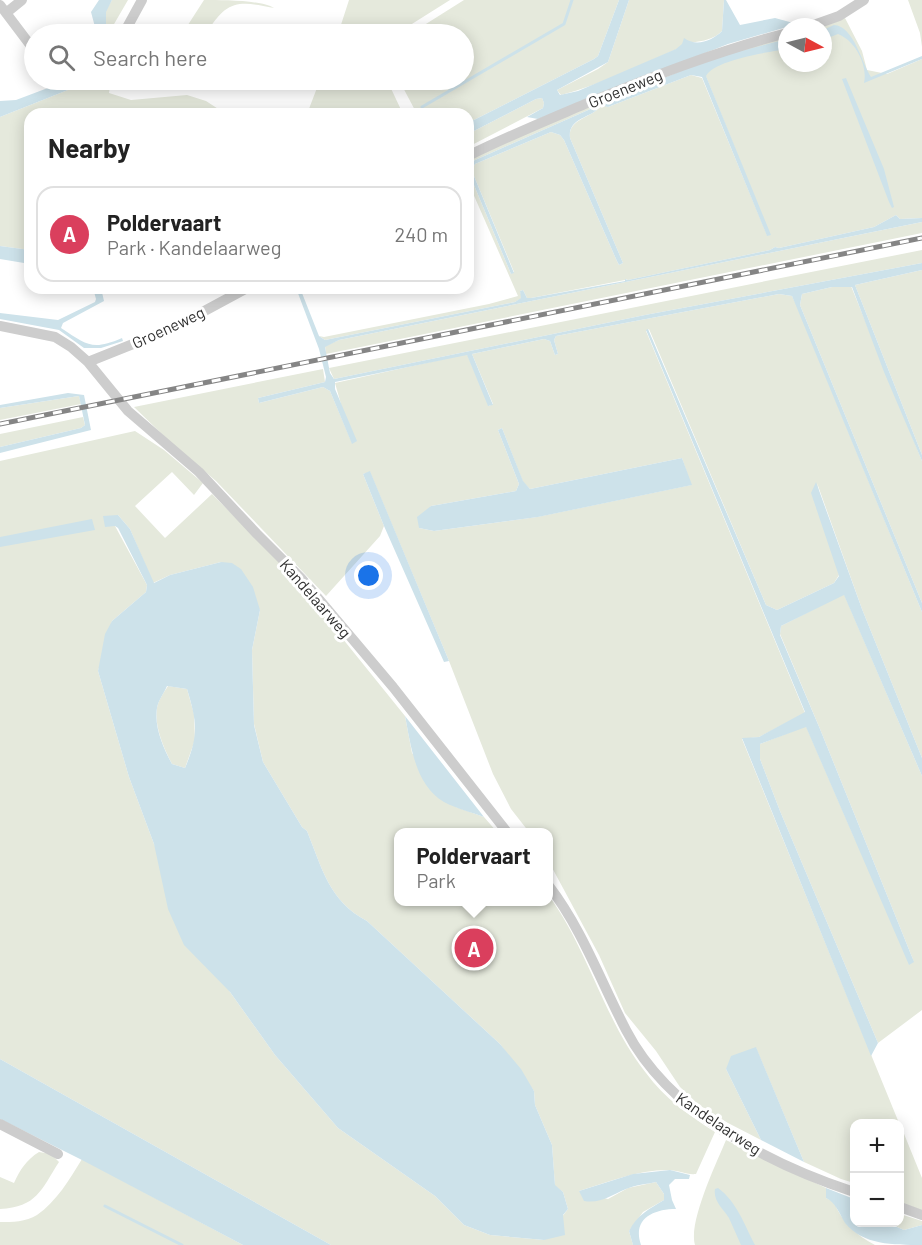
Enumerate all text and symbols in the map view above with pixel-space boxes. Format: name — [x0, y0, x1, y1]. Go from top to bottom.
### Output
north arrow — [778, 18, 832, 72]
search box — [24, 24, 474, 90]
icon: search — [45, 41, 78, 74]
text: Search here — [93, 44, 207, 70]
street label: Groeneweg — [585, 65, 665, 111]
text: Nearby — [48, 132, 130, 163]
text: Poldervaart — [107, 209, 221, 235]
text: A — [63, 222, 76, 246]
text: 240 m — [394, 222, 448, 246]
text: Park · Kandelaarweg — [107, 235, 281, 259]
street label: Groeneweg — [129, 302, 207, 352]
street label: Kandelaarweg — [277, 555, 355, 641]
your location — [354, 561, 383, 590]
popup — [394, 828, 553, 906]
text: Poldervaart — [416, 842, 531, 868]
text: Park — [416, 868, 456, 892]
pin: A — [454, 926, 494, 970]
street label: Kandelaarweg — [673, 1088, 765, 1158]
map controls — [850, 1119, 904, 1227]
button: + — [850, 1119, 904, 1173]
button: − — [850, 1173, 904, 1227]

